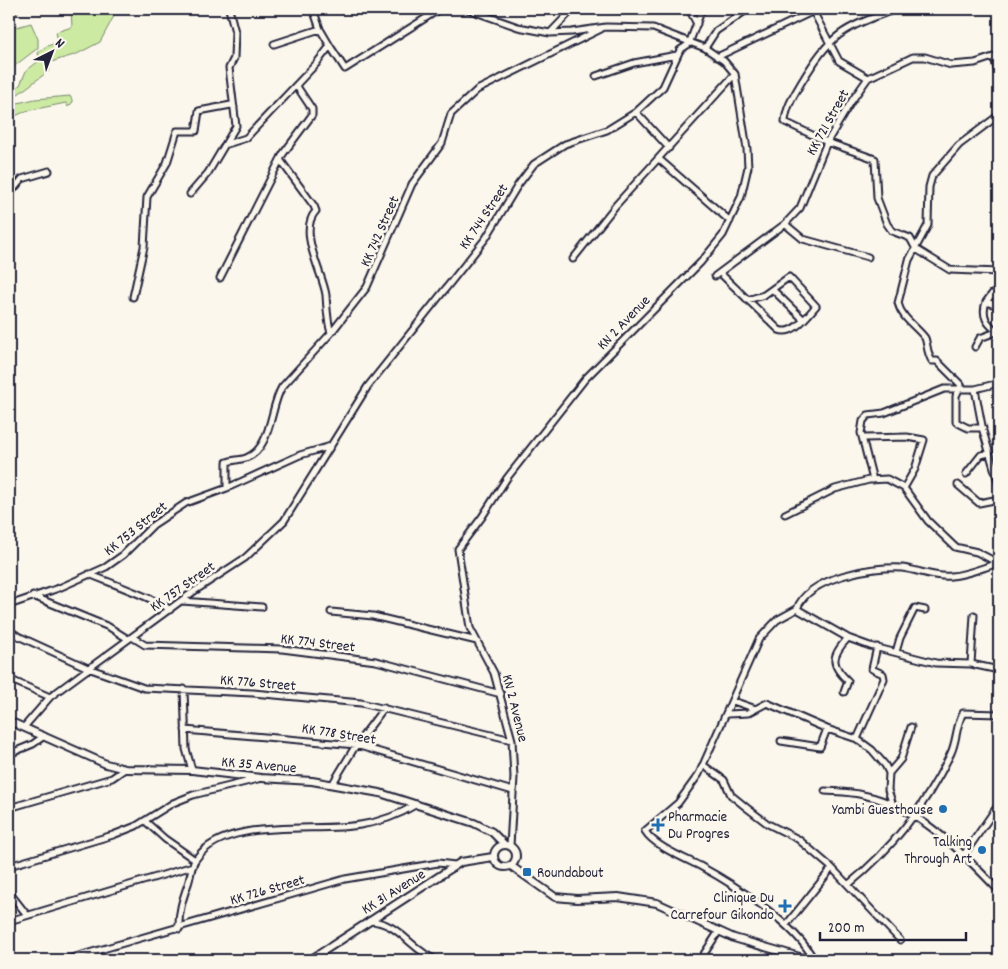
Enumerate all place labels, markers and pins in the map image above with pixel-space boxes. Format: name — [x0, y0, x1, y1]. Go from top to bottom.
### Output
place label: Yambi Guesthouse — [832, 800, 933, 822]
marker: Yambi Guesthouse — [937, 803, 949, 815]
place label: Pharmacie Du Progres — [668, 807, 730, 846]
marker: Pharmacie Du Progres — [652, 819, 664, 831]
place label: Talking Through Art — [904, 832, 972, 871]
marker: Talking Through Art — [976, 844, 988, 856]
place label: Roundabout — [537, 863, 604, 885]
marker: Roundabout — [521, 866, 533, 878]
place label: Clinique Du Carrefour Gikondo — [671, 888, 774, 927]
marker: Clinique Du Carrefour Gikondo — [778, 899, 792, 913]

